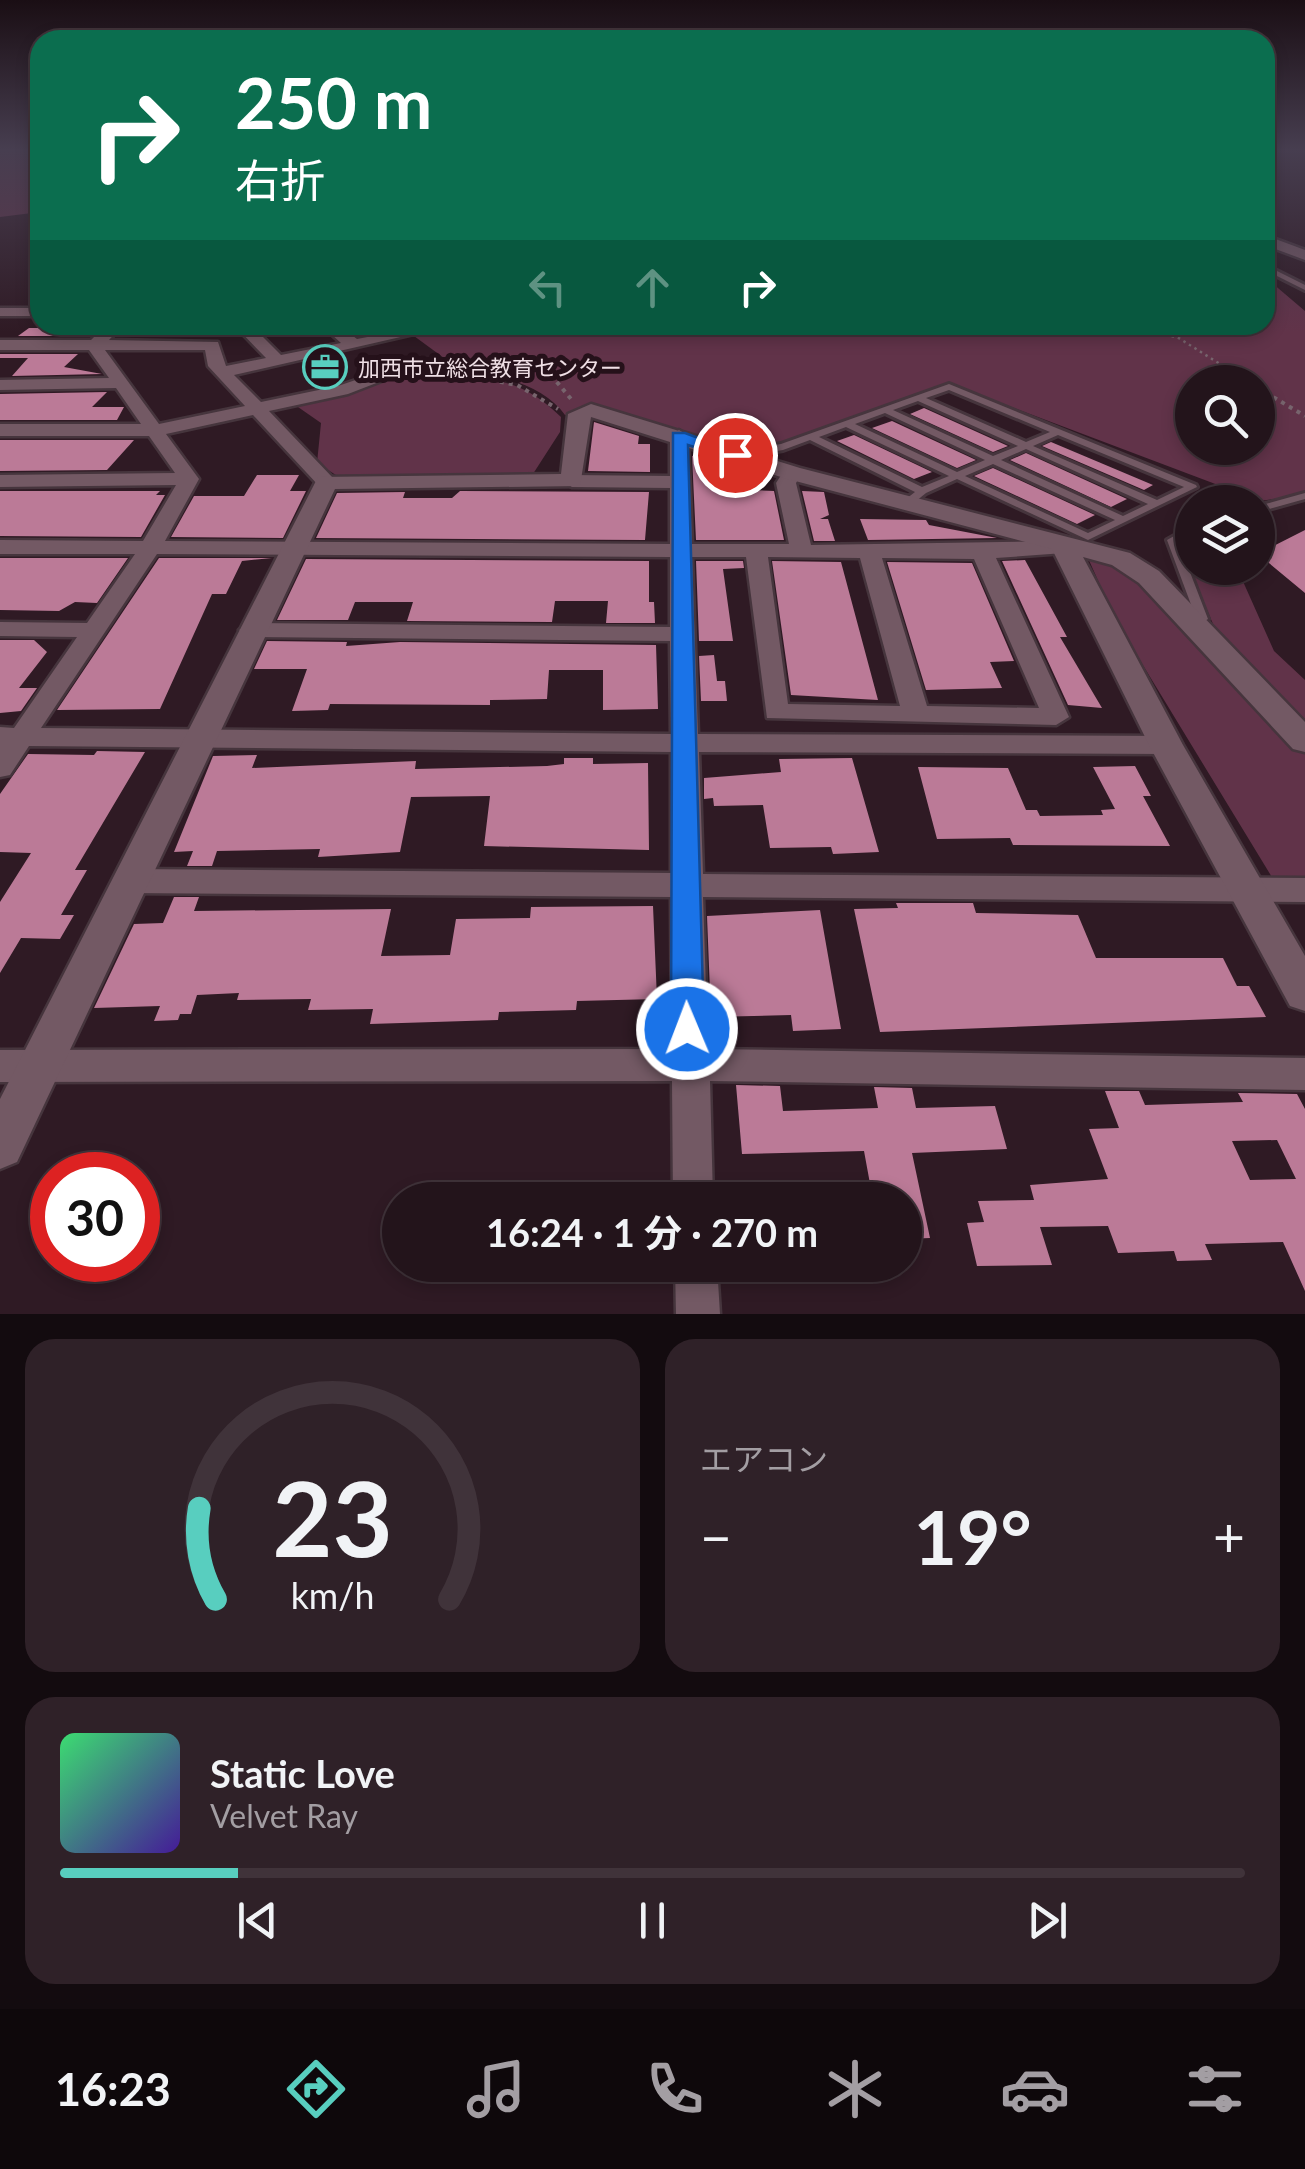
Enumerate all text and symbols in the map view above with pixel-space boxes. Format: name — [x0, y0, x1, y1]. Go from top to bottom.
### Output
text: 250 m — [235, 60, 432, 144]
icon: right — [70, 70, 200, 200]
text: 右折 — [235, 153, 325, 207]
icon: left — [520, 260, 575, 315]
icon: ahead — [625, 260, 680, 315]
icon: right — [730, 260, 785, 315]
office icon: 加西市立総合教育センター — [302, 344, 348, 390]
place label: 加西市立総合教育センター — [358, 354, 622, 381]
map controls — [1175, 365, 1275, 585]
button: search — [1175, 365, 1275, 465]
pin — [693, 413, 778, 498]
icon: arrive — [708, 428, 763, 483]
button: layers — [1175, 485, 1275, 585]
position arrow — [635, 977, 739, 1081]
speed limit sign: 30 — [30, 1152, 160, 1282]
text: 16:24 · 1 分 · 270 m — [486, 1209, 818, 1255]
text: エアコン — [700, 1439, 828, 1478]
text: 23 — [272, 1454, 393, 1579]
text: 19° — [913, 1491, 1032, 1581]
text: − — [700, 1503, 732, 1569]
text: + — [1213, 1503, 1245, 1569]
text: km/h — [291, 1574, 374, 1617]
text: Static Love — [210, 1750, 395, 1796]
text: Velvet Ray — [210, 1796, 358, 1835]
icon: previous — [230, 1893, 285, 1948]
icon: pause — [625, 1893, 680, 1948]
icon: next — [1020, 1893, 1075, 1948]
icon: directions — [281, 2054, 351, 2124]
icon: music — [461, 2054, 531, 2124]
icon: phone — [640, 2054, 710, 2124]
icon: climate — [820, 2054, 890, 2124]
icon: car — [1000, 2054, 1070, 2124]
icon: filters — [1180, 2054, 1250, 2124]
text: 16:23 — [55, 2062, 171, 2116]

